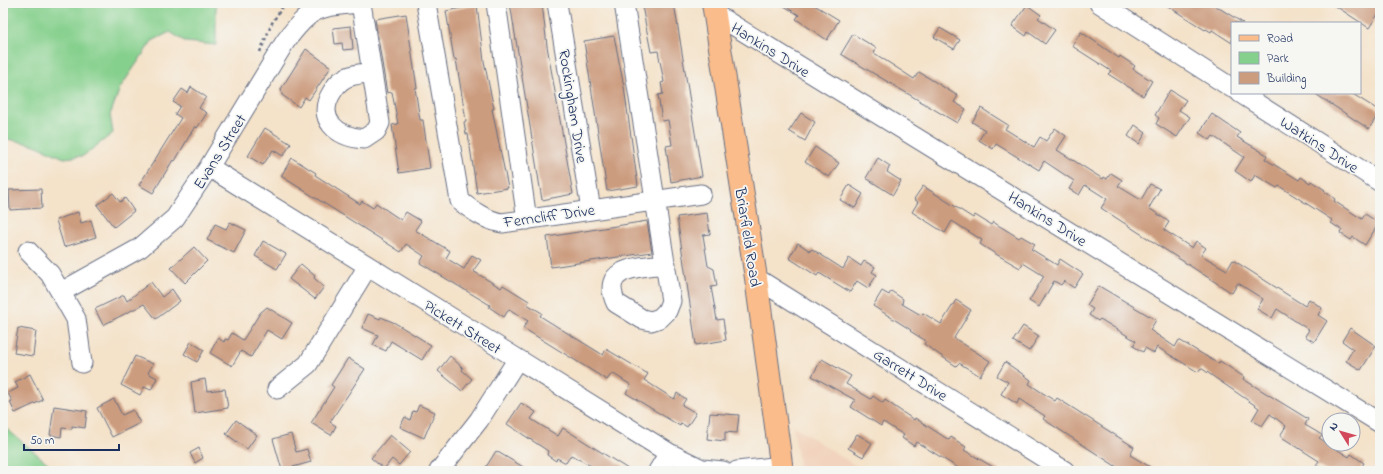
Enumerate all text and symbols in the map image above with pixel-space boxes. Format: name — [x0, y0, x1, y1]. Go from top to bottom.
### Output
street label: Hankins Drive — [726, 17, 815, 85]
legend — [1231, 22, 1361, 94]
text: Road — [1267, 30, 1293, 48]
street label: Rockingham Drive — [551, 48, 593, 166]
text: Park — [1267, 50, 1289, 68]
text: Building — [1266, 70, 1306, 89]
street label: Evans Street — [188, 109, 254, 194]
street label: Watkins Drive — [1275, 111, 1364, 181]
street label: Briarfield Road — [727, 185, 767, 289]
street label: Hankins Drive — [1003, 186, 1092, 254]
street label: Ferncliff Drive — [501, 199, 597, 235]
street label: Pickett Street — [418, 294, 506, 361]
street label: Garrett Drive — [868, 343, 953, 409]
north arrow — [1321, 412, 1361, 452]
text: N — [1325, 419, 1342, 434]
scale bar — [24, 426, 119, 452]
text: 50 m — [30, 432, 54, 450]

